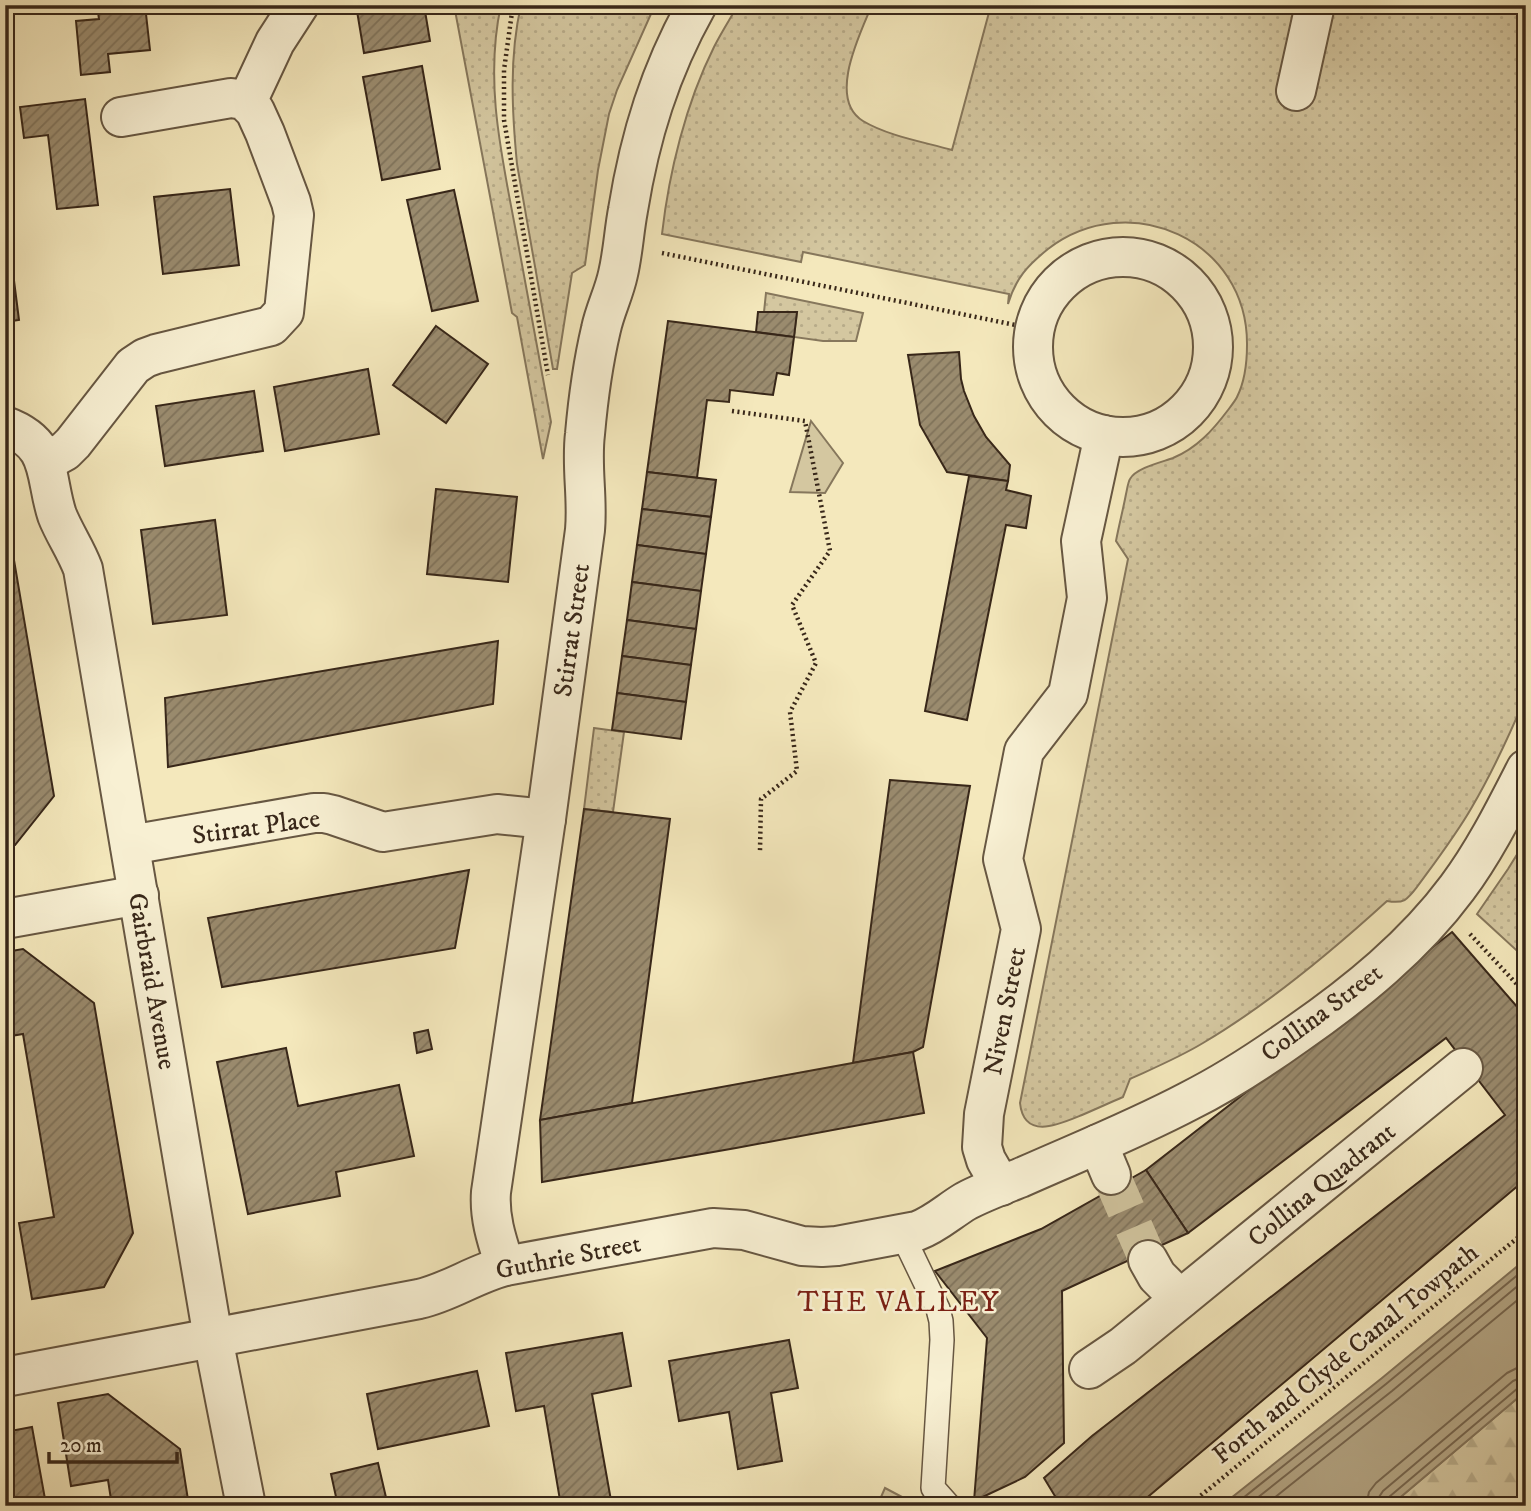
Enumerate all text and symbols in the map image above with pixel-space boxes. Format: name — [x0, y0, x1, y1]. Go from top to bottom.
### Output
street label: Stirrat Street — [547, 561, 598, 699]
street label: Stirrat Place — [190, 802, 322, 853]
street label: Gairbraid Avenue — [120, 890, 183, 1072]
street label: Niven Street — [977, 944, 1034, 1078]
street label: Collina Street — [1255, 957, 1389, 1070]
street label: Collina Quadrant — [1241, 1115, 1403, 1255]
street label: Guthrie Street — [493, 1227, 644, 1288]
street label: Forth and Clyde Canal Towpath — [1206, 1236, 1486, 1472]
district label: THE VALLEY — [798, 1285, 1000, 1320]
scale bar — [49, 1420, 177, 1464]
text: 20 m — [60, 1433, 102, 1459]

